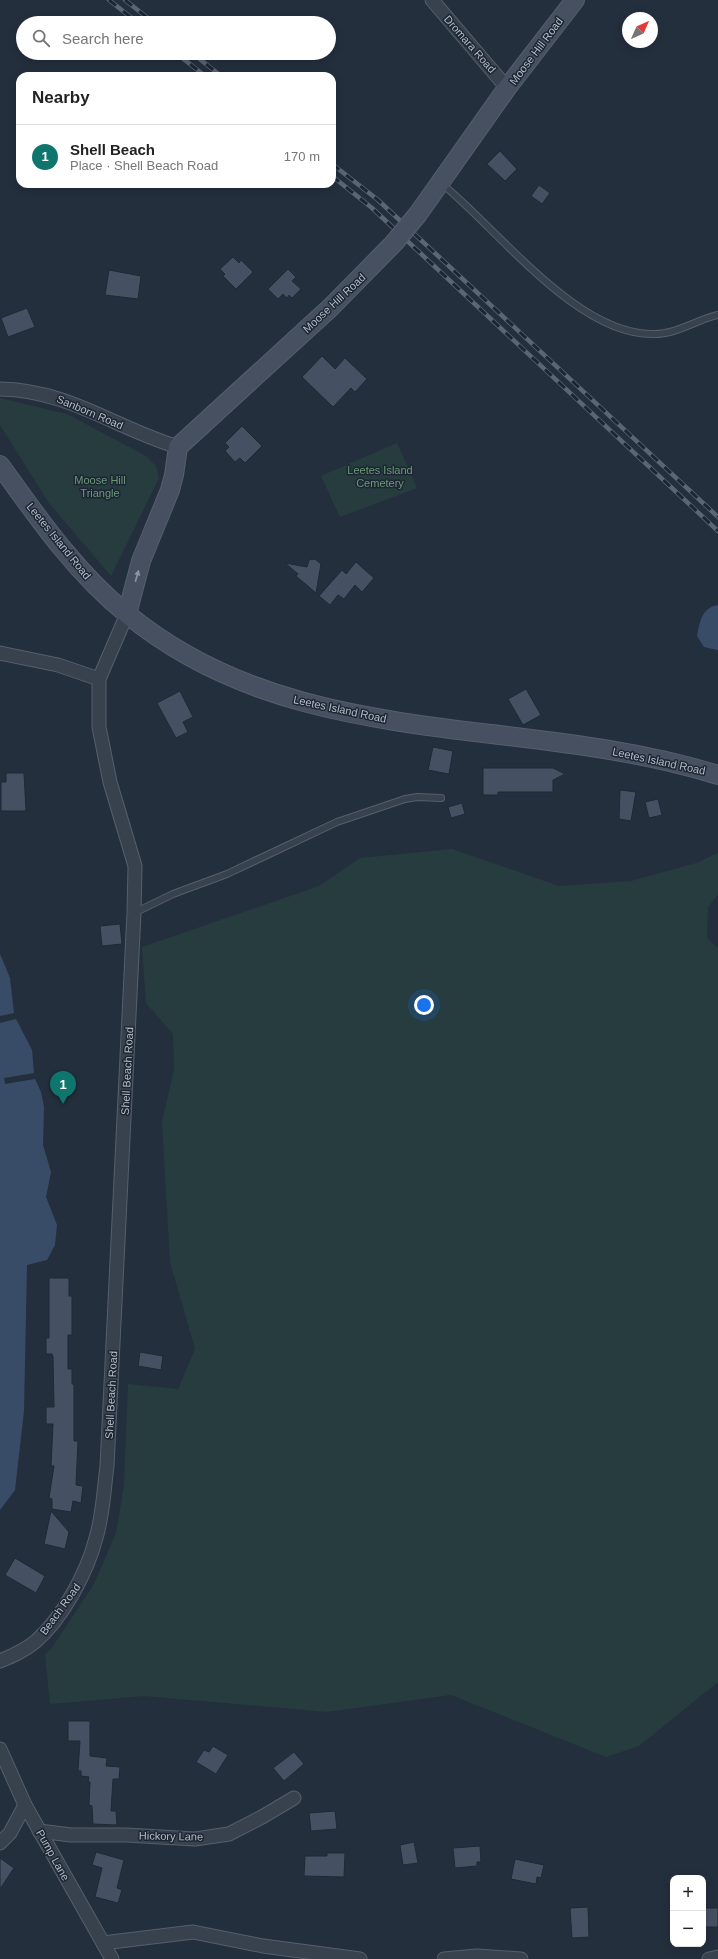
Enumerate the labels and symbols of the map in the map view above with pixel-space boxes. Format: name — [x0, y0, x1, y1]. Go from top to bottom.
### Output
north arrow — [622, 12, 658, 48]
street label: Dromara Road — [442, 13, 498, 75]
street label: Moose Hill Road — [507, 15, 565, 87]
street label: Moose Hill Road — [300, 271, 368, 335]
street label: Sanborn Road — [55, 393, 125, 431]
park label: Leetes Island Cemetery — [347, 464, 413, 489]
park label: Moose Hill Triangle — [74, 474, 126, 499]
street label: Leetes Island Road — [25, 500, 93, 582]
one-way arrow — [134, 570, 140, 582]
street label: Leetes Island Road — [292, 693, 388, 725]
street label: Leetes Island Road — [611, 745, 707, 777]
your location — [414, 995, 434, 1015]
street label: Shell Beach Road — [119, 1027, 135, 1115]
pin: 1 — [50, 1071, 76, 1104]
street label: Shell Beach Road — [103, 1351, 119, 1439]
street label: Beach Road — [37, 1581, 83, 1637]
street label: Pump Lane — [34, 1827, 72, 1883]
street label: Hickory Lane — [139, 1829, 203, 1843]

